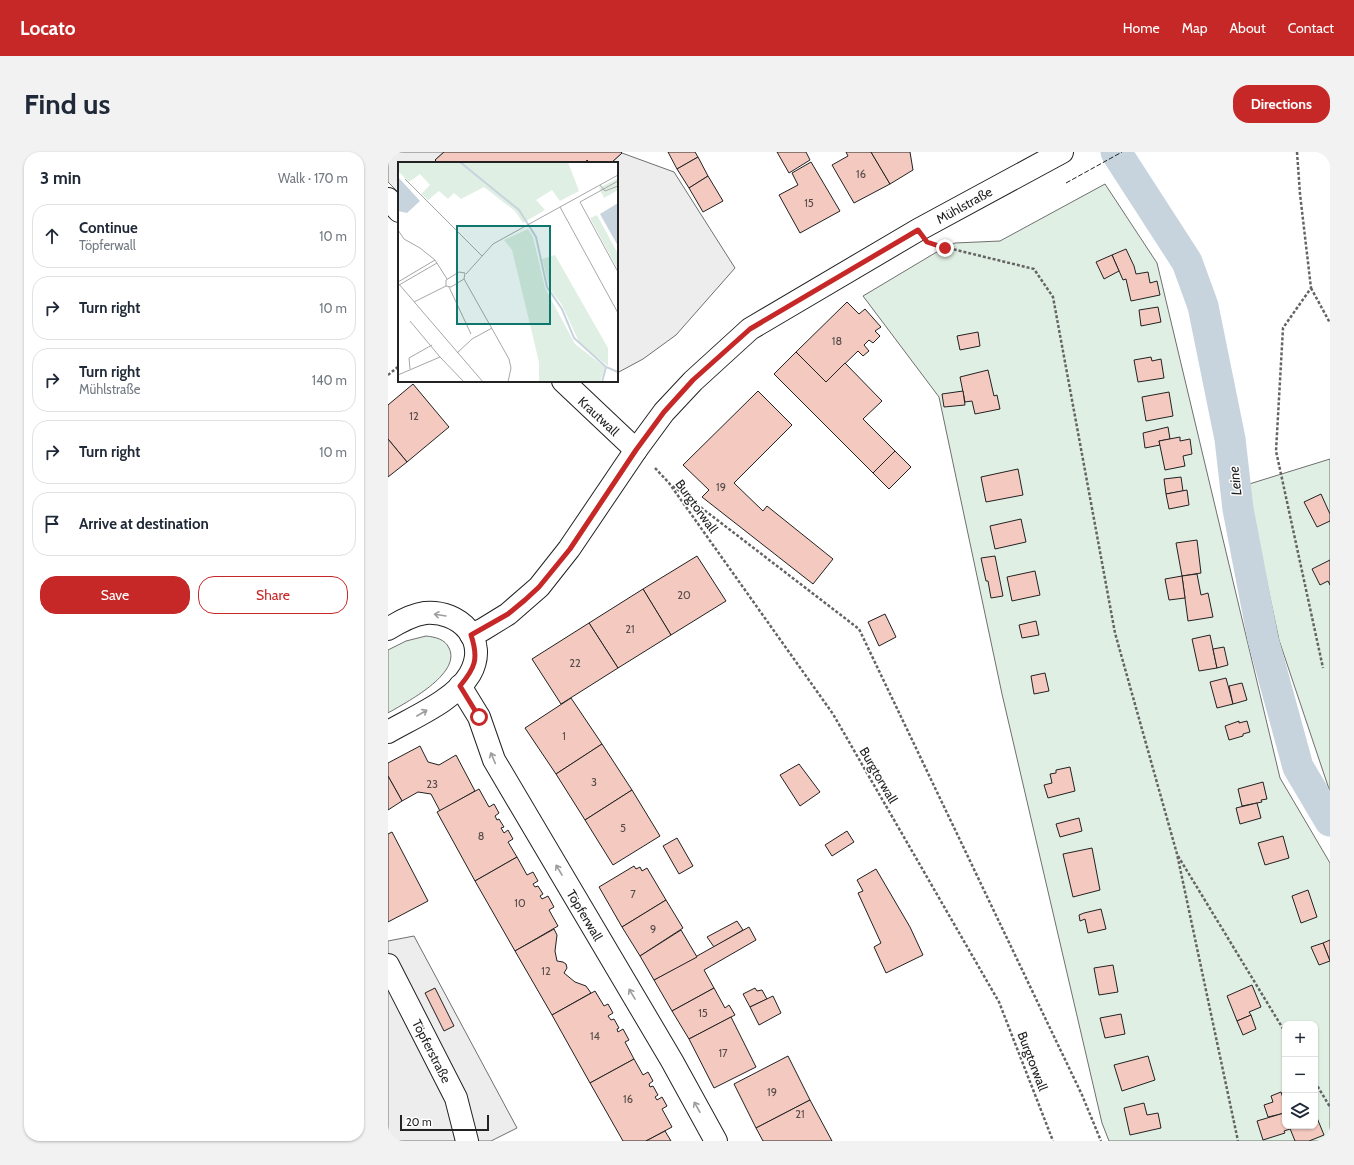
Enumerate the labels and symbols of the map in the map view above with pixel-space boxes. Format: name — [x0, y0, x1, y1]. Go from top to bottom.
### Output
inset map — [398, 162, 618, 382]
house number: 16 — [856, 167, 866, 181]
street label: Mühlstraße — [933, 183, 995, 227]
house number: 15 — [804, 196, 814, 210]
route end — [936, 239, 954, 257]
house number: 18 — [832, 334, 842, 348]
street label: Krautwall — [575, 393, 623, 439]
house number: 12 — [409, 409, 419, 423]
water label: Leine — [1224, 465, 1245, 497]
street label: Burgtorwall — [672, 476, 722, 536]
house number: 19 — [716, 480, 726, 494]
house number: 20 — [677, 588, 691, 602]
one-way arrow — [434, 611, 447, 619]
house number: 21 — [625, 622, 635, 636]
house number: 22 — [569, 656, 581, 670]
one-way arrow — [416, 708, 428, 716]
route start — [470, 708, 488, 726]
house number: 1 — [562, 729, 566, 743]
street label: Burgtorwall — [856, 744, 902, 806]
one-way arrow — [489, 752, 497, 764]
house number: 3 — [591, 775, 597, 789]
house number: 23 — [426, 777, 438, 791]
house number: 5 — [620, 821, 626, 835]
house number: 8 — [478, 829, 484, 843]
one-way arrow — [554, 864, 562, 876]
street label: Töpferwall — [563, 886, 607, 944]
house number: 7 — [630, 887, 636, 901]
house number: 10 — [514, 896, 526, 910]
house number: 9 — [650, 922, 656, 936]
house number: 12 — [541, 964, 551, 978]
one-way arrow — [628, 988, 636, 1000]
house number: 15 — [698, 1006, 708, 1020]
street label: Töpferstraße — [409, 1017, 455, 1086]
house number: 14 — [590, 1029, 601, 1043]
street label: Burgtorwall — [1014, 1029, 1052, 1093]
house number: 17 — [718, 1046, 728, 1060]
house number: 19 — [767, 1085, 777, 1099]
house number: 16 — [623, 1092, 633, 1106]
one-way arrow — [693, 1101, 700, 1113]
house number: 21 — [795, 1107, 805, 1121]
scale bar — [400, 1113, 489, 1132]

